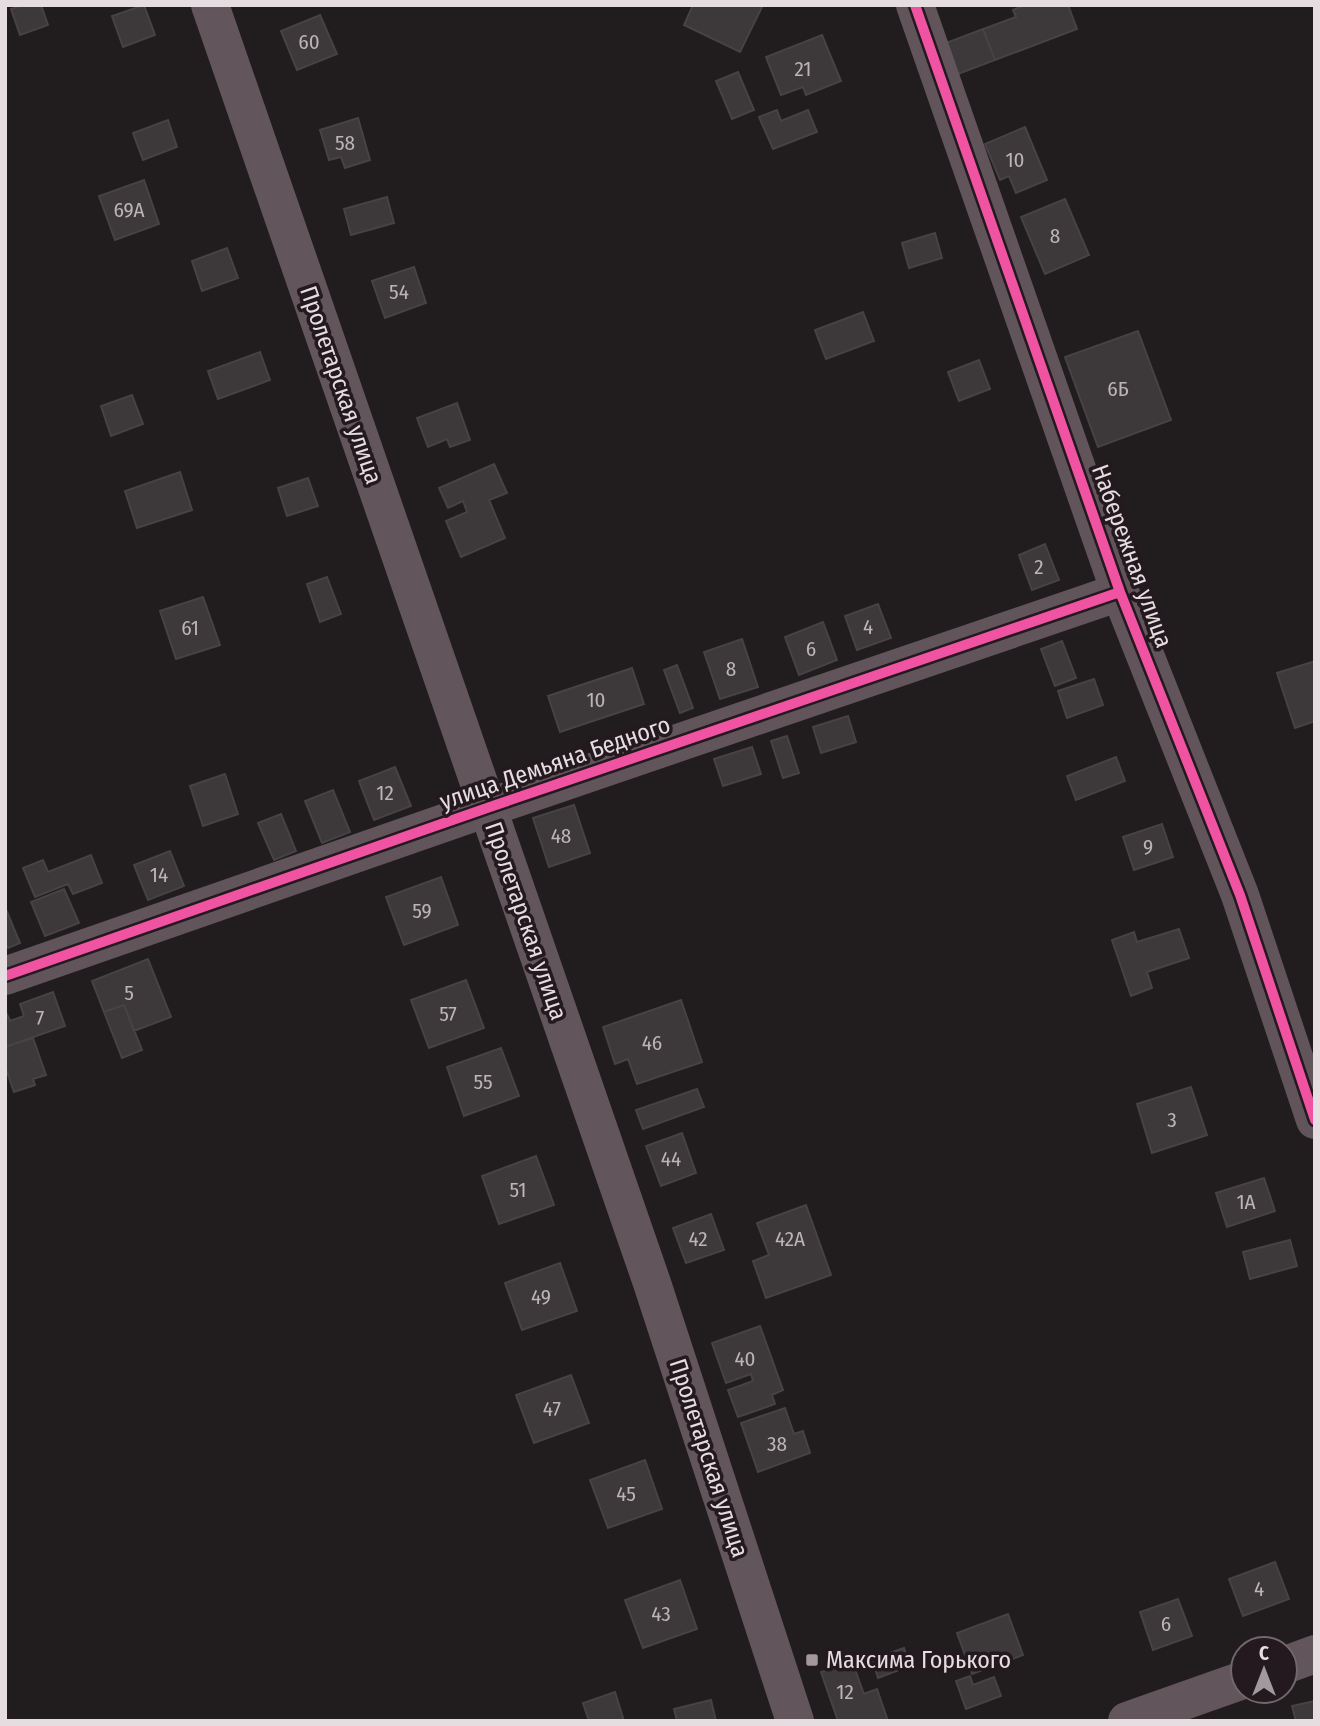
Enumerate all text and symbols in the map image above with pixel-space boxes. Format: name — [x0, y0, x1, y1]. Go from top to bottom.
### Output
house number: 60 — [298, 29, 320, 55]
house number: 21 — [795, 56, 812, 82]
house number: 58 — [335, 130, 355, 156]
house number: 10 — [1005, 147, 1025, 173]
house number: 69А — [113, 197, 145, 223]
house number: 8 — [1050, 223, 1060, 249]
house number: 54 — [389, 279, 409, 305]
street label: Пролетарская улица — [294, 282, 388, 488]
house number: 6Б — [1107, 376, 1129, 402]
street label: Набережная улица — [1086, 461, 1178, 651]
house number: 2 — [1034, 554, 1044, 580]
house number: 4 — [863, 614, 873, 640]
house number: 61 — [181, 615, 199, 641]
house number: 6 — [806, 636, 816, 662]
house number: 8 — [726, 656, 736, 682]
house number: 10 — [586, 687, 606, 713]
street label: улица Демьяна Бедного — [436, 710, 674, 816]
house number: 12 — [376, 780, 394, 806]
street label: Пролетарская улица — [479, 818, 573, 1024]
house number: 48 — [551, 823, 571, 849]
house number: 9 — [1143, 834, 1153, 860]
house number: 14 — [150, 862, 168, 888]
house number: 59 — [412, 898, 432, 924]
house number: 5 — [124, 980, 134, 1006]
house number: 57 — [439, 1001, 457, 1027]
house number: 7 — [36, 1005, 44, 1031]
house number: 46 — [642, 1030, 662, 1056]
house number: 55 — [473, 1069, 493, 1095]
house number: 3 — [1167, 1107, 1177, 1133]
house number: 44 — [661, 1146, 681, 1172]
house number: 51 — [510, 1177, 526, 1203]
house number: 1А — [1236, 1189, 1256, 1215]
house number: 42 — [688, 1226, 708, 1252]
house number: 42А — [775, 1226, 805, 1252]
house number: 49 — [531, 1284, 551, 1310]
house number: 40 — [734, 1346, 756, 1372]
street label: Пролетарская улица — [664, 1355, 754, 1561]
house number: 47 — [543, 1396, 561, 1422]
house number: 38 — [767, 1431, 787, 1457]
house number: 45 — [616, 1481, 636, 1507]
house number: 4 — [1254, 1576, 1264, 1602]
house number: 43 — [651, 1601, 671, 1627]
house number: 6 — [1161, 1611, 1171, 1637]
north arrow — [1229, 1635, 1299, 1705]
text: С — [1259, 1642, 1269, 1665]
place label: Максима Горького — [826, 1646, 1011, 1674]
marker: Максима Горького — [804, 1652, 820, 1668]
house number: 12 — [836, 1679, 854, 1705]

